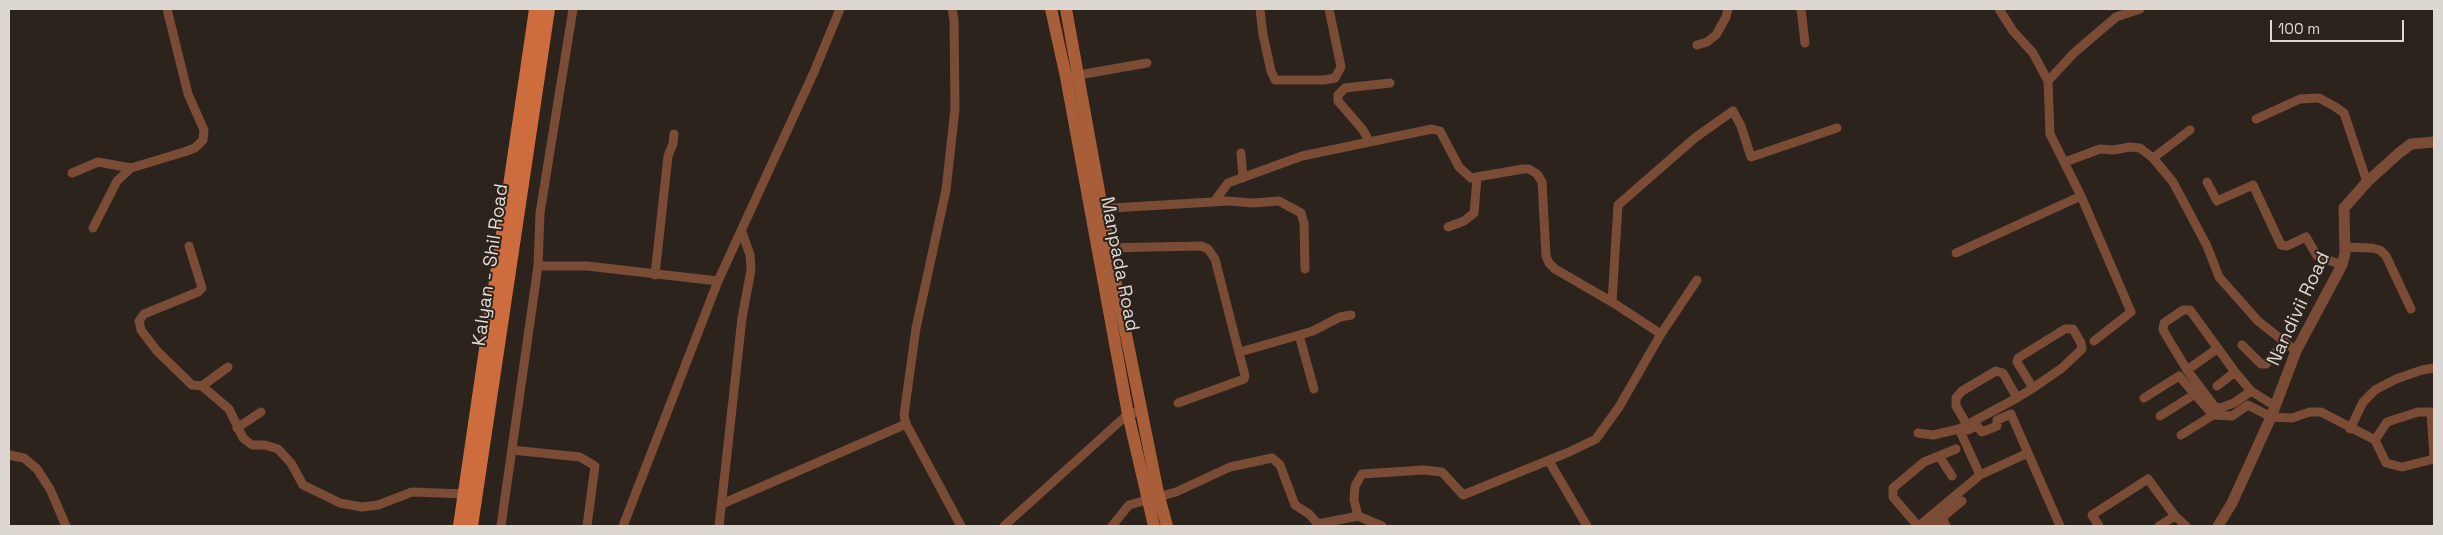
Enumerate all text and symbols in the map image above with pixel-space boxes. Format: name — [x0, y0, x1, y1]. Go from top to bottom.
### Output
scale bar — [2273, 10, 2407, 42]
text: 100 m — [2278, 19, 2320, 38]
street label: Kalyan - Shil Road — [468, 182, 514, 348]
street label: Manpada Road — [1095, 195, 1143, 333]
street label: Nandivii Road — [2263, 248, 2335, 370]

